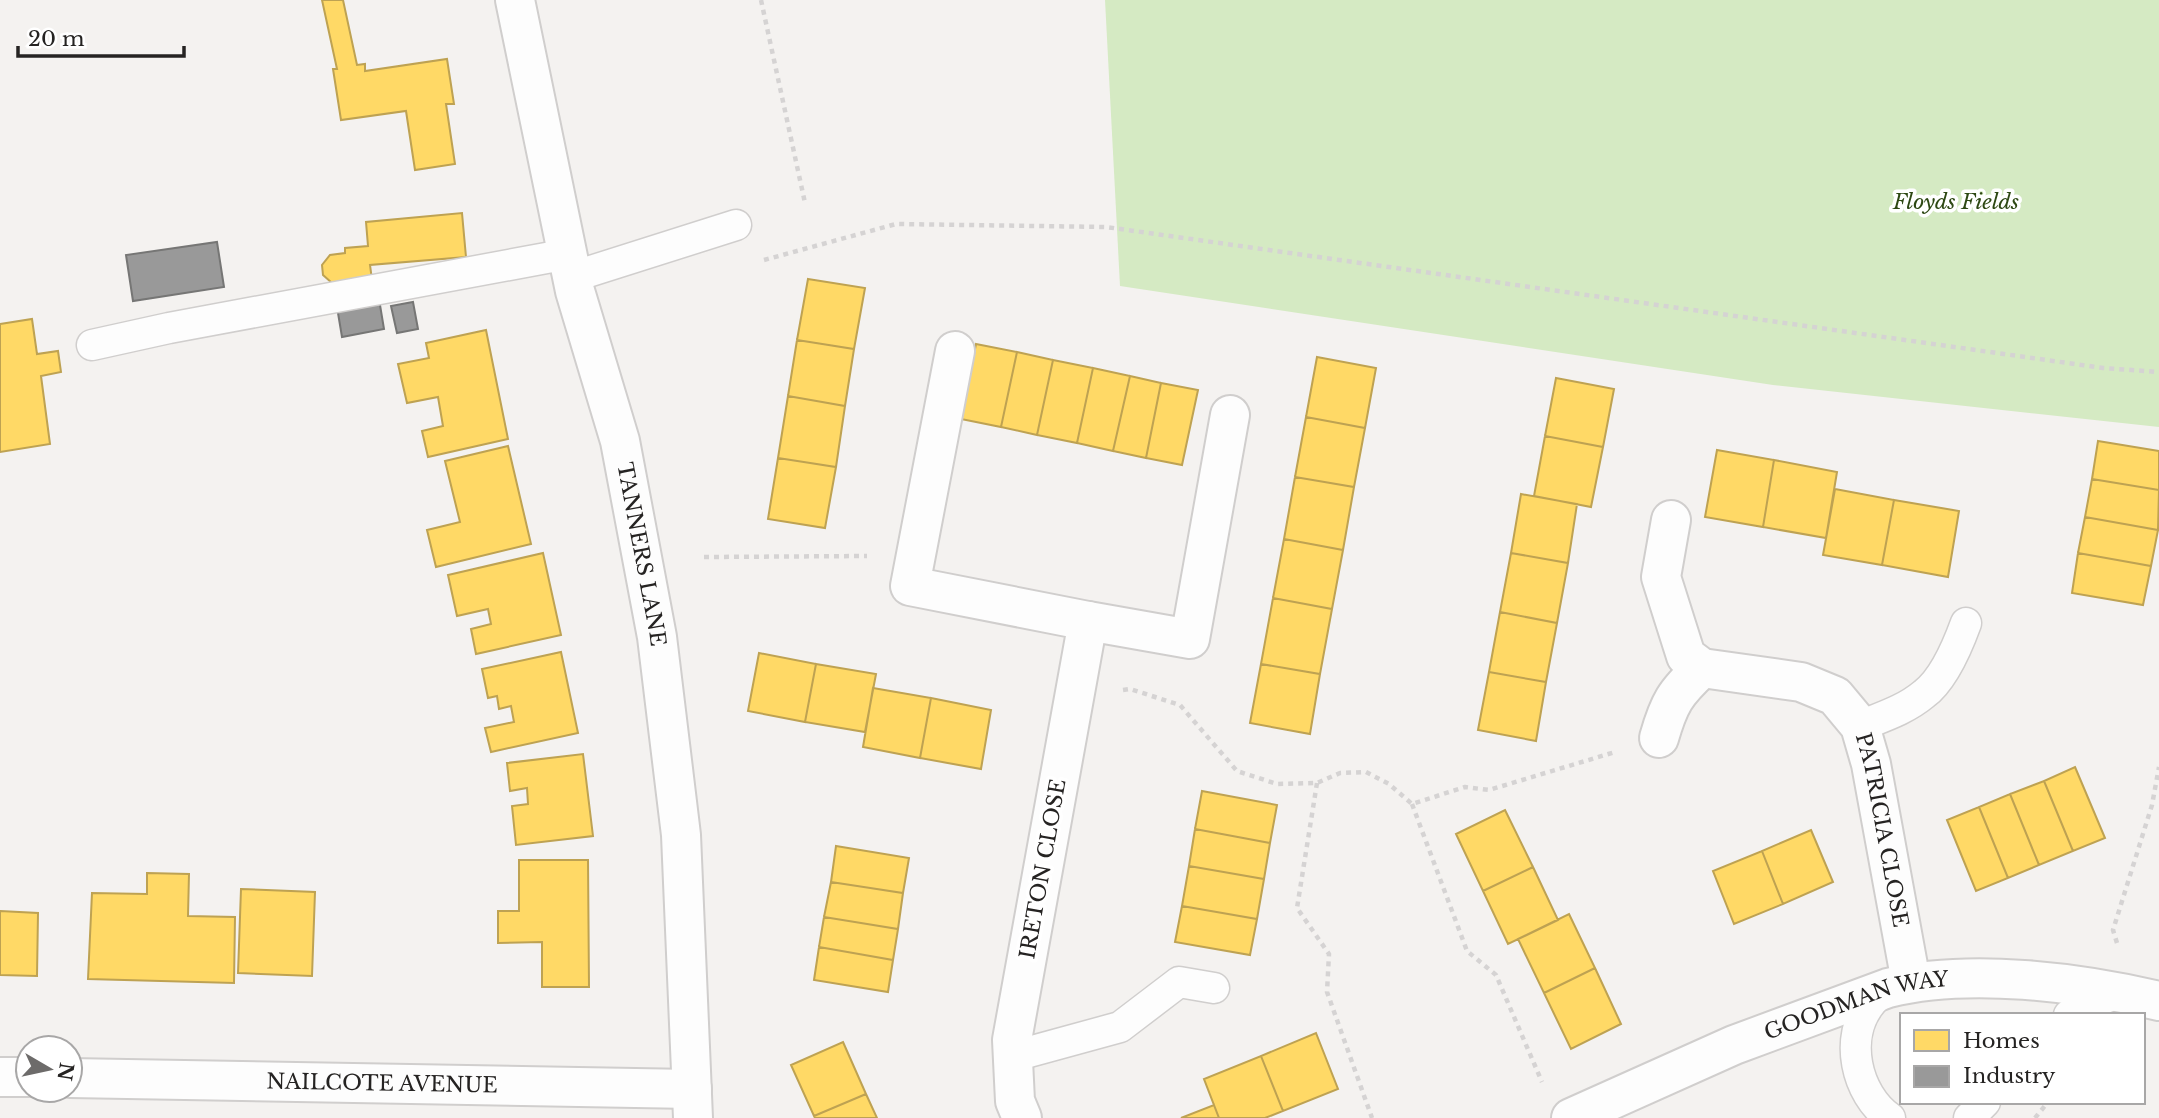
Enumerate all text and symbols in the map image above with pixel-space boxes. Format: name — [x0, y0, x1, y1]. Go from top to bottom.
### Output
scale bar — [18, 14, 184, 58]
text: 20 m — [28, 26, 85, 52]
park label: Floyds Fields — [1892, 189, 2019, 215]
street label: TANNERS LANE — [611, 460, 671, 648]
street label: PATRICIA CLOSE — [1850, 730, 1914, 929]
street label: IRETON CLOSE — [1014, 777, 1072, 961]
street label: GOODMAN WAY — [1761, 966, 1950, 1046]
legend — [1900, 1013, 2145, 1104]
text: Homes — [1963, 1028, 2040, 1054]
north arrow — [14, 1034, 84, 1104]
text: N — [53, 1061, 78, 1082]
text: Industry — [1963, 1063, 2056, 1089]
street label: NAILCOTE AVENUE — [266, 1068, 498, 1099]

